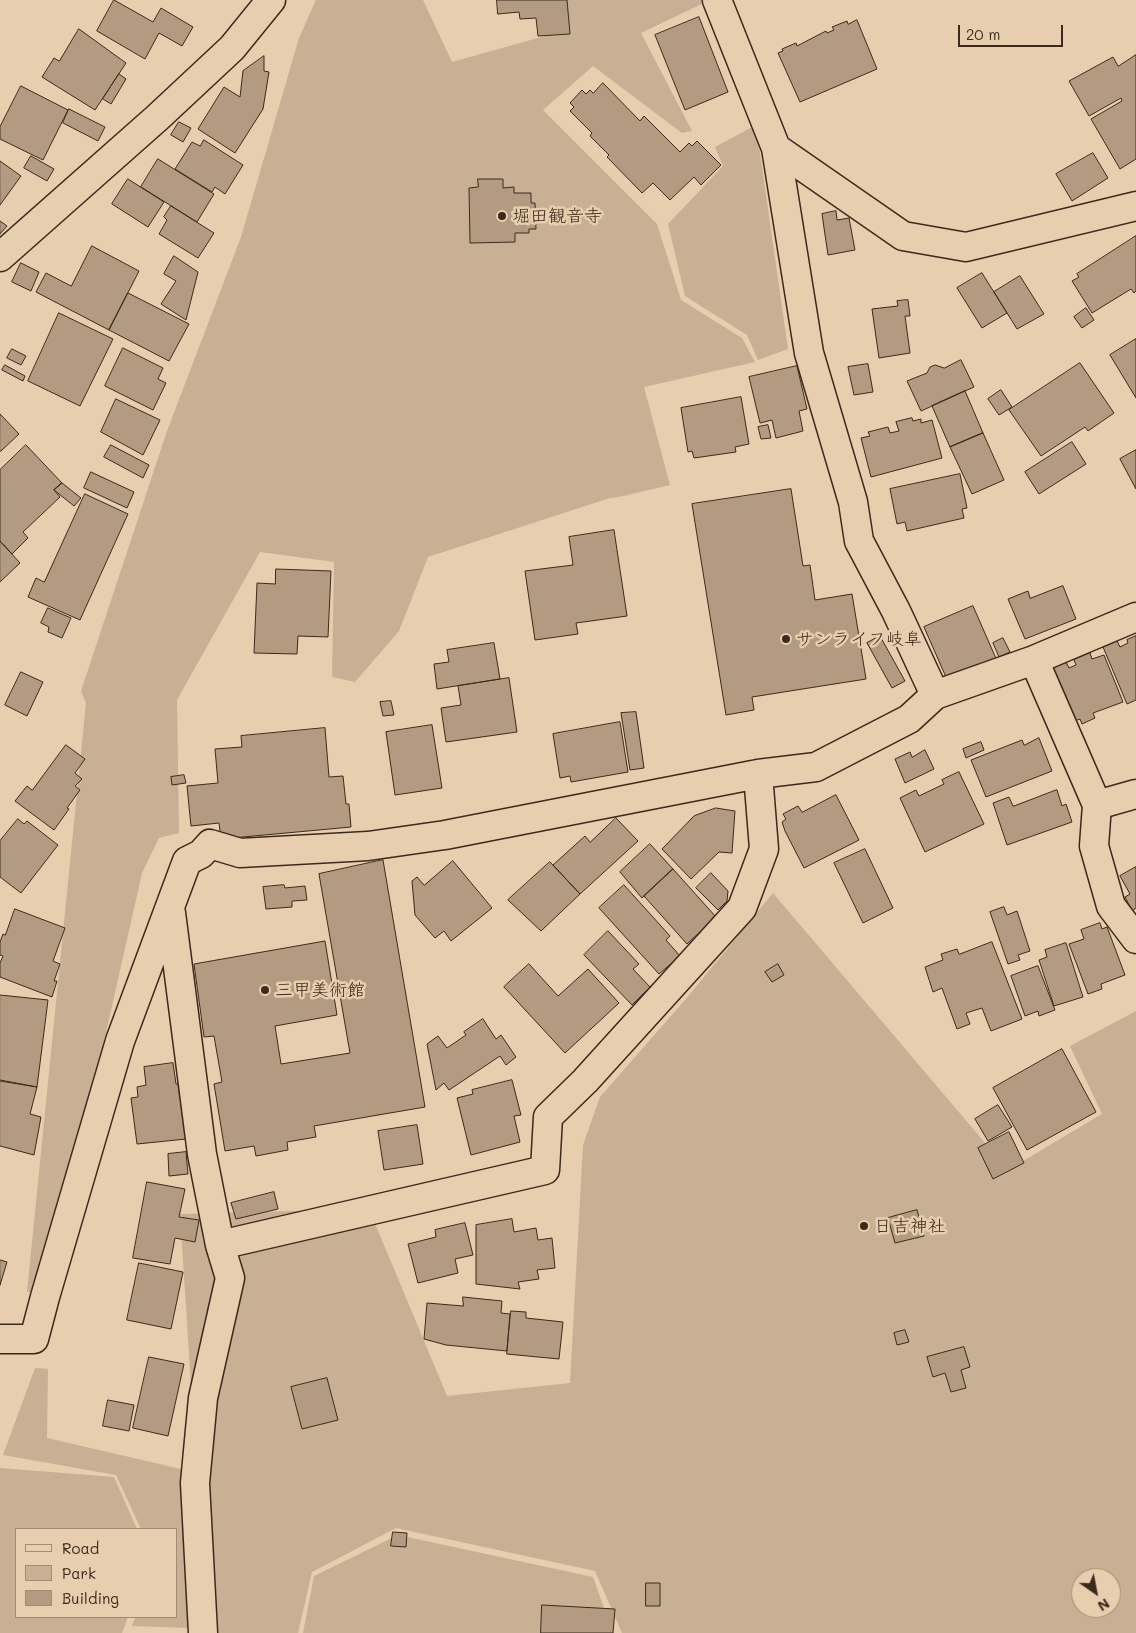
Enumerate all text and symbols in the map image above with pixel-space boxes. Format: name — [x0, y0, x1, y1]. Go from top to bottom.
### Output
scale bar — [961, 15, 1066, 47]
text: 20 m — [966, 24, 1000, 44]
place label: 堀田観音寺 — [512, 205, 602, 227]
marker: 堀田観音寺 — [496, 210, 508, 222]
place label: サンライフ岐阜 — [796, 628, 922, 650]
marker: サンライフ岐阜 — [780, 633, 792, 645]
place label: 三甲美術館 — [275, 979, 365, 1001]
marker: 三甲美術館 — [259, 984, 271, 996]
place label: 日吉神社 — [874, 1215, 946, 1237]
marker: 日吉神社 — [858, 1220, 870, 1232]
legend — [15, 1528, 178, 1618]
text: Road — [62, 1538, 99, 1558]
text: Park — [62, 1563, 96, 1583]
north arrow — [1071, 1568, 1121, 1618]
text: Building — [62, 1588, 119, 1608]
text: N — [1094, 1594, 1114, 1616]

